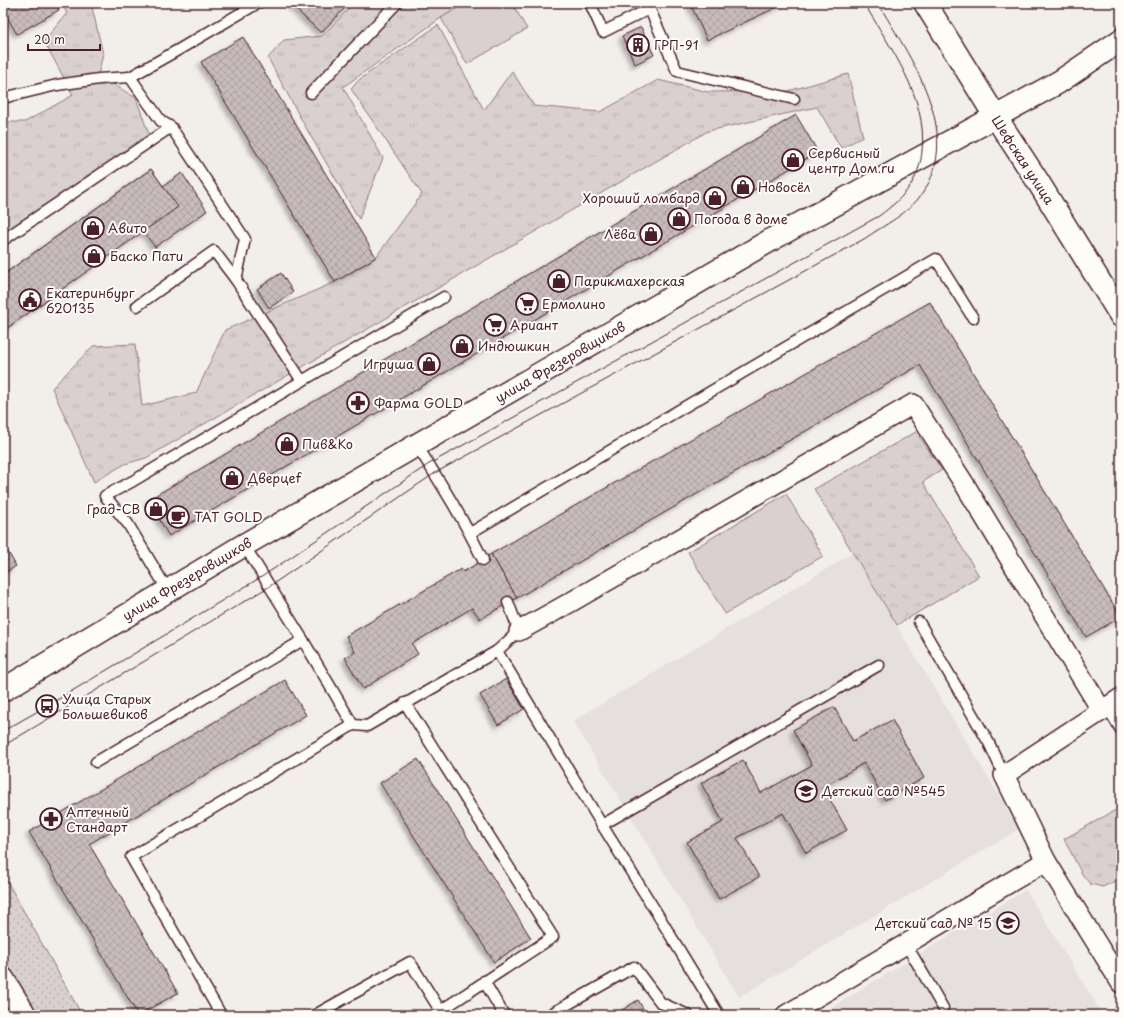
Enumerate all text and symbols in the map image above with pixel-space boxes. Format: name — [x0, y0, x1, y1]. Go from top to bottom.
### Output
scale bar — [28, 26, 100, 52]
text: 20 m — [34, 30, 65, 48]
building icon: ГРП-91 — [625, 32, 651, 58]
place label: ГРП-91 — [654, 35, 699, 54]
street label: Шефская улица — [988, 112, 1060, 209]
place label: Сервисный центр Дом.ru — [808, 143, 895, 177]
shop icon: Сервисный центр Дом.ru — [780, 147, 806, 173]
shop icon: Новосёл — [730, 174, 756, 200]
place label: Новосёл — [758, 177, 811, 196]
shop icon: Хороший ломбард — [702, 185, 728, 211]
place label: Хороший ломбард — [583, 188, 700, 207]
shop icon: Погода в доме — [666, 206, 692, 232]
place label: Погода в доме — [694, 209, 788, 228]
shop icon: Авито — [80, 215, 106, 241]
place label: Авито — [108, 218, 147, 237]
shop icon: Лёва — [638, 221, 664, 247]
place label: Лёва — [604, 224, 637, 243]
shop icon: Баско Пати — [81, 243, 107, 269]
place label: Баско Пати — [110, 246, 183, 265]
shop icon: Парикмахерская — [546, 268, 572, 294]
place label: Парикмахерская — [574, 271, 685, 290]
place label: Екатеринбург 620135 — [46, 283, 135, 317]
public building icon: Екатеринбург 620135 — [17, 287, 43, 313]
supermarket icon: Ермолино — [514, 291, 540, 317]
place label: Ермолино — [542, 294, 606, 313]
supermarket icon: Ариант — [482, 312, 508, 338]
place label: Ариант — [510, 315, 559, 334]
street label: улица Фрезеровщиков — [491, 316, 628, 407]
shop icon: Индюшкин — [449, 333, 475, 359]
place label: Индюшкин — [478, 336, 550, 355]
shop icon: Игруша — [416, 351, 442, 377]
place label: Игруша — [363, 354, 414, 373]
pharmacy icon: Фарма GOLD — [345, 390, 371, 416]
place label: Фарма GOLD — [374, 393, 463, 412]
shop icon: Пив&Ко — [274, 431, 300, 457]
place label: Пив&Ко — [302, 434, 353, 453]
shop icon: Дверцеf — [219, 465, 245, 491]
place label: Дверцеf — [247, 468, 303, 487]
shop icon: Град-СВ — [143, 496, 169, 522]
place label: Град-СВ — [87, 499, 140, 518]
cafe icon: TAT GOLD — [165, 504, 191, 530]
place label: TAT GOLD — [194, 507, 263, 526]
street label: улица Фрезеровщиков — [119, 532, 255, 625]
place label: Улица Старых Большевиков — [62, 689, 151, 723]
bus stop icon: Улица Старых Большевиков — [34, 693, 60, 719]
school or university icon: Детский сад №545 — [793, 778, 819, 804]
place label: Детский сад №545 — [821, 781, 945, 800]
place label: Аптечный Стандарт — [66, 802, 129, 836]
pharmacy icon: Аптечный Стандарт — [38, 806, 64, 832]
school or university icon: Детский сад № 15 — [995, 910, 1021, 936]
place label: Детский сад № 15 — [874, 913, 992, 932]

